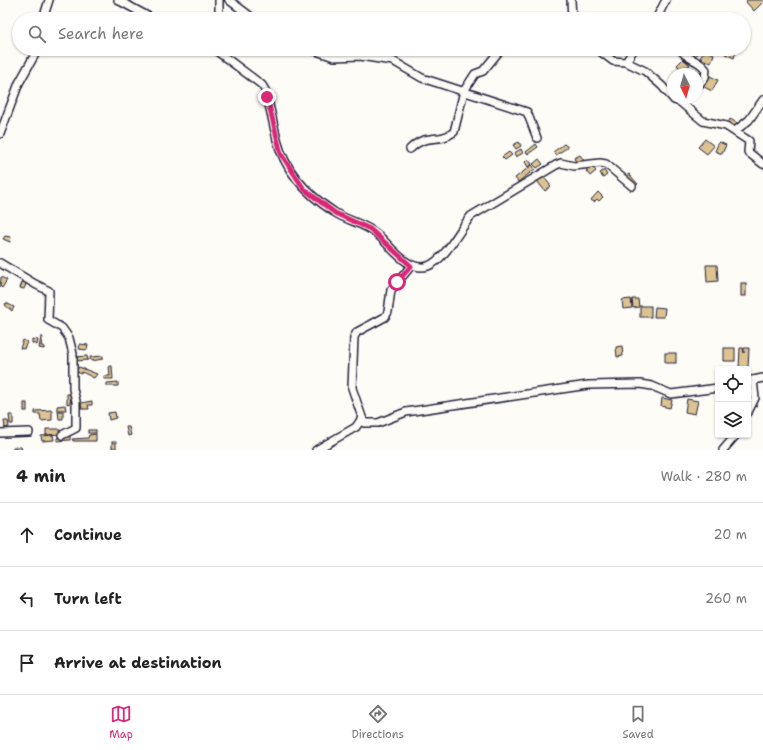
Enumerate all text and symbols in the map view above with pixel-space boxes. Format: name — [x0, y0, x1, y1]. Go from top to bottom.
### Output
search box — [12, 12, 751, 56]
icon: search — [26, 23, 48, 45]
text: Search here — [58, 24, 144, 44]
north arrow — [667, 68, 703, 104]
route end — [258, 88, 276, 106]
route start — [388, 273, 406, 291]
map controls — [715, 366, 751, 438]
button: locate — [715, 366, 751, 402]
button: layers — [715, 402, 751, 438]
text: 4 min — [16, 465, 66, 487]
text: Walk · 280 m — [661, 468, 747, 485]
icon: ahead — [16, 524, 38, 546]
text: Continue — [54, 525, 122, 545]
text: 20 m — [714, 526, 747, 543]
icon: left — [16, 588, 38, 610]
text: Turn left — [54, 589, 122, 609]
text: 260 m — [705, 590, 747, 607]
icon: arrive — [16, 652, 38, 674]
text: Arrive at destination — [54, 653, 222, 673]
tab: Map — [109, 703, 133, 742]
tab: Directions — [351, 703, 404, 742]
tab: Saved — [622, 703, 654, 742]

